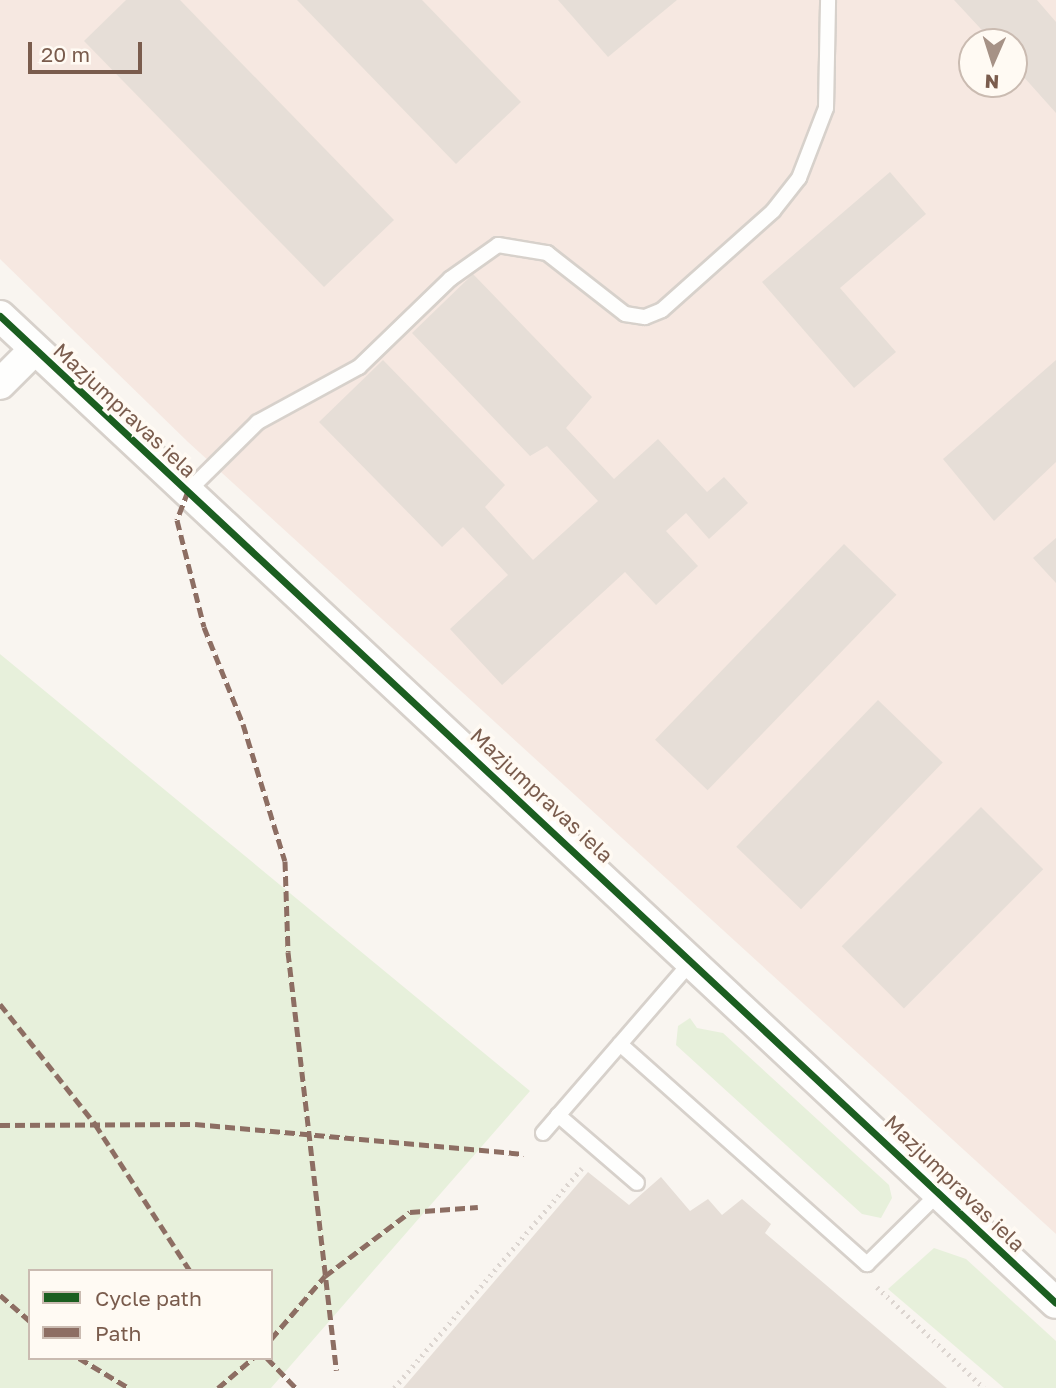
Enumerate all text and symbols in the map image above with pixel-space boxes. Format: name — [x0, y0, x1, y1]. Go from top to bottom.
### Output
scale bar — [32, 28, 145, 72]
north arrow — [958, 28, 1028, 98]
text: 20 m — [41, 41, 90, 67]
text: N — [984, 71, 1000, 94]
street label: Mazjumpravas iela — [49, 337, 201, 483]
street label: Mazjumpravas iela — [466, 722, 618, 868]
street label: Mazjumpravas iela — [879, 1109, 1031, 1257]
legend — [28, 1269, 273, 1360]
text: Cycle path — [95, 1285, 202, 1311]
text: Path — [95, 1320, 142, 1346]

